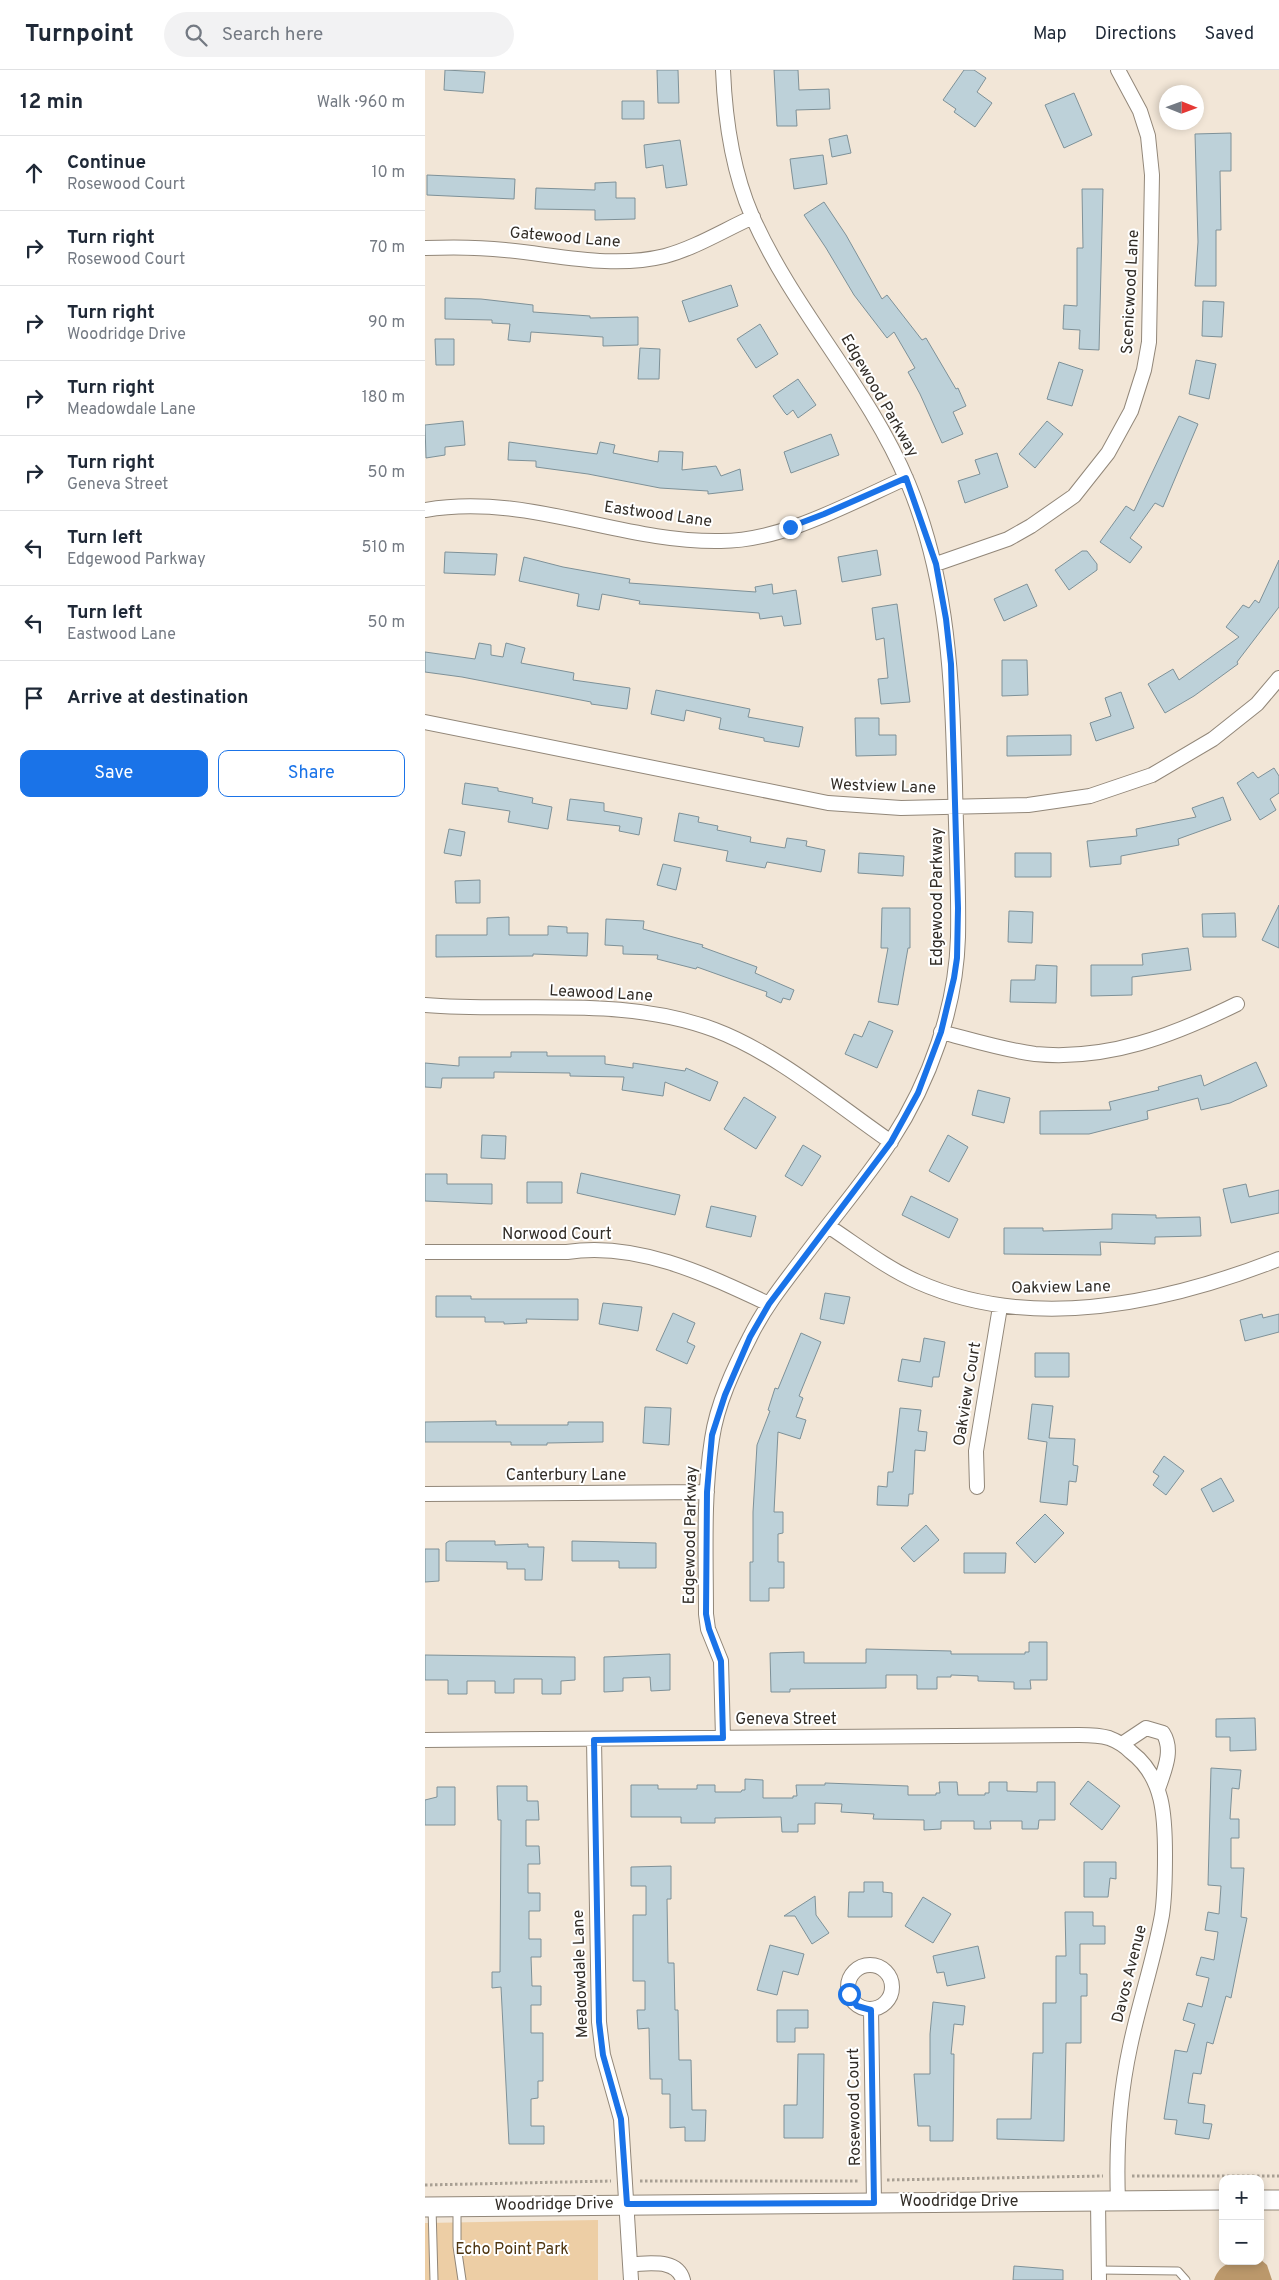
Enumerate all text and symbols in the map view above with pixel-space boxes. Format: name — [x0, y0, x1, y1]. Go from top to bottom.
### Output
search box — [164, 12, 514, 57]
text: Turnpoint — [25, 20, 134, 50]
icon: search — [182, 21, 210, 49]
text: Search here — [222, 23, 323, 47]
text: Map — [1033, 23, 1067, 46]
text: Directions — [1095, 23, 1177, 46]
text: Saved — [1205, 23, 1254, 46]
north arrow — [1159, 85, 1204, 130]
text: 12 min — [20, 89, 83, 116]
text: Walk · 960 m — [317, 93, 405, 113]
text: Continue — [67, 151, 146, 175]
icon: ahead — [20, 159, 48, 187]
text: 10 m — [371, 163, 405, 183]
text: Rosewood Court — [67, 175, 185, 195]
street label: Gatewood Lane — [509, 223, 621, 253]
text: Turn right — [67, 226, 155, 250]
street label: Scenicwood Lane — [1118, 229, 1144, 355]
icon: right — [20, 234, 48, 262]
text: 70 m — [370, 238, 405, 258]
text: Rosewood Court — [67, 250, 185, 270]
text: Turn right — [67, 301, 155, 325]
icon: right — [20, 309, 48, 337]
text: 90 m — [368, 313, 405, 333]
text: Woodridge Drive — [67, 325, 186, 345]
street label: Edgewood Parkway — [836, 331, 922, 461]
text: Turn right — [67, 376, 155, 400]
icon: right — [20, 384, 48, 412]
text: 180 m — [362, 388, 405, 408]
text: Meadowdale Lane — [67, 400, 196, 420]
text: Turn right — [67, 451, 155, 475]
icon: right — [20, 459, 48, 487]
text: 50 m — [368, 463, 405, 483]
text: Geneva Street — [67, 475, 168, 495]
street label: Eastwood Lane — [603, 498, 713, 532]
route end — [779, 516, 802, 539]
text: Turn left — [67, 526, 143, 550]
icon: left — [20, 534, 48, 562]
text: 510 m — [362, 538, 405, 558]
text: Edgewood Parkway — [67, 550, 206, 570]
text: Turn left — [67, 601, 143, 625]
icon: left — [20, 609, 48, 637]
text: 50 m — [368, 613, 405, 633]
text: Eastwood Lane — [67, 625, 176, 645]
icon: arrive — [20, 684, 48, 712]
text: Arrive at destination — [67, 686, 248, 710]
button: Save — [20, 750, 208, 797]
button: Share — [218, 750, 405, 797]
street label: Westview Lane — [830, 775, 936, 799]
street label: Edgewood Parkway — [928, 828, 948, 966]
street label: Leawood Lane — [549, 981, 653, 1007]
street label: Norwood Court — [502, 1225, 612, 1245]
street label: Oakview Lane — [1011, 1277, 1111, 1299]
street label: Oakview Court — [950, 1341, 986, 1447]
street label: Edgewood Parkway — [680, 1465, 702, 1605]
street label: Canterbury Lane — [506, 1466, 626, 1486]
street label: Geneva Street — [735, 1710, 837, 1730]
street label: Meadowdale Lane — [569, 1909, 593, 2039]
street label: Davos Avenue — [1108, 1923, 1152, 2025]
route start — [838, 1983, 861, 2006]
street label: Rosewood Court — [844, 2048, 866, 2166]
map controls — [1219, 2175, 1264, 2265]
button: + — [1219, 2175, 1264, 2220]
street label: Woodridge Drive — [900, 2192, 1018, 2212]
street label: Woodridge Drive — [494, 2194, 614, 2216]
button: − — [1219, 2220, 1264, 2265]
park label: Echo Point Park — [455, 2240, 569, 2260]

